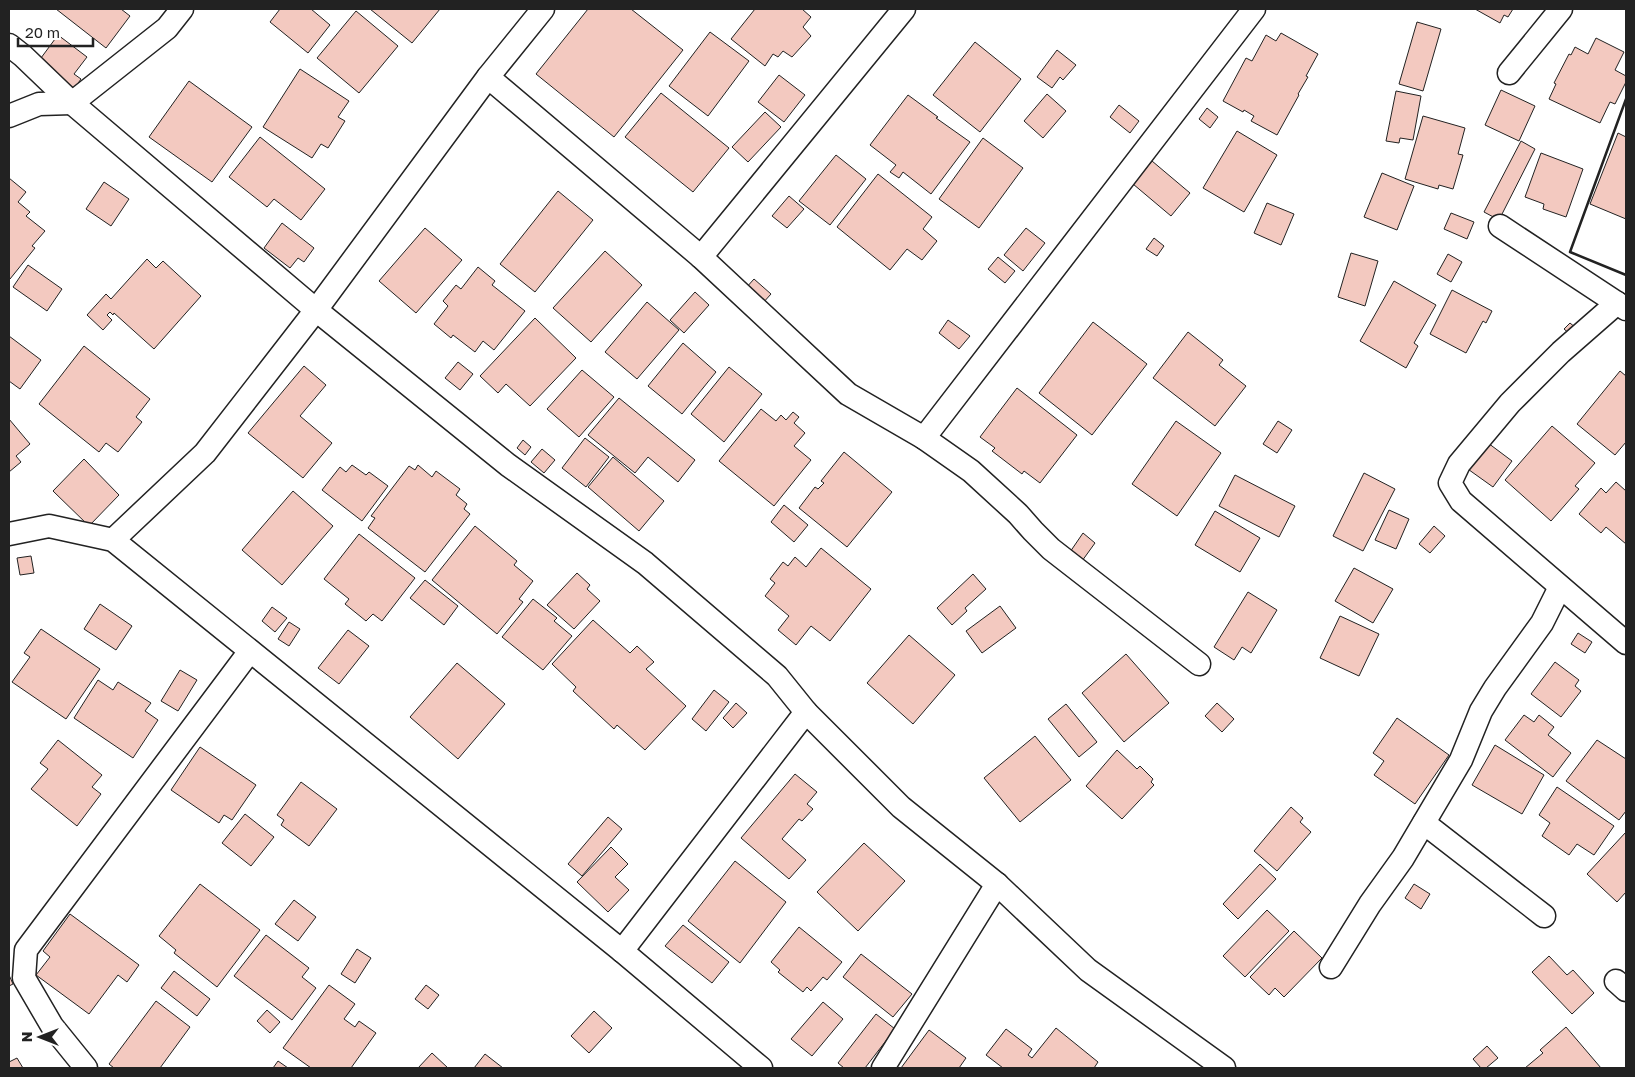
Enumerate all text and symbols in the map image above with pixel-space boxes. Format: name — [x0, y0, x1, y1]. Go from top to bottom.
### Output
scale bar — [18, 15, 92, 47]
text: 20 m — [25, 23, 60, 41]
north arrow — [15, 1012, 65, 1062]
text: N — [18, 1032, 35, 1042]

